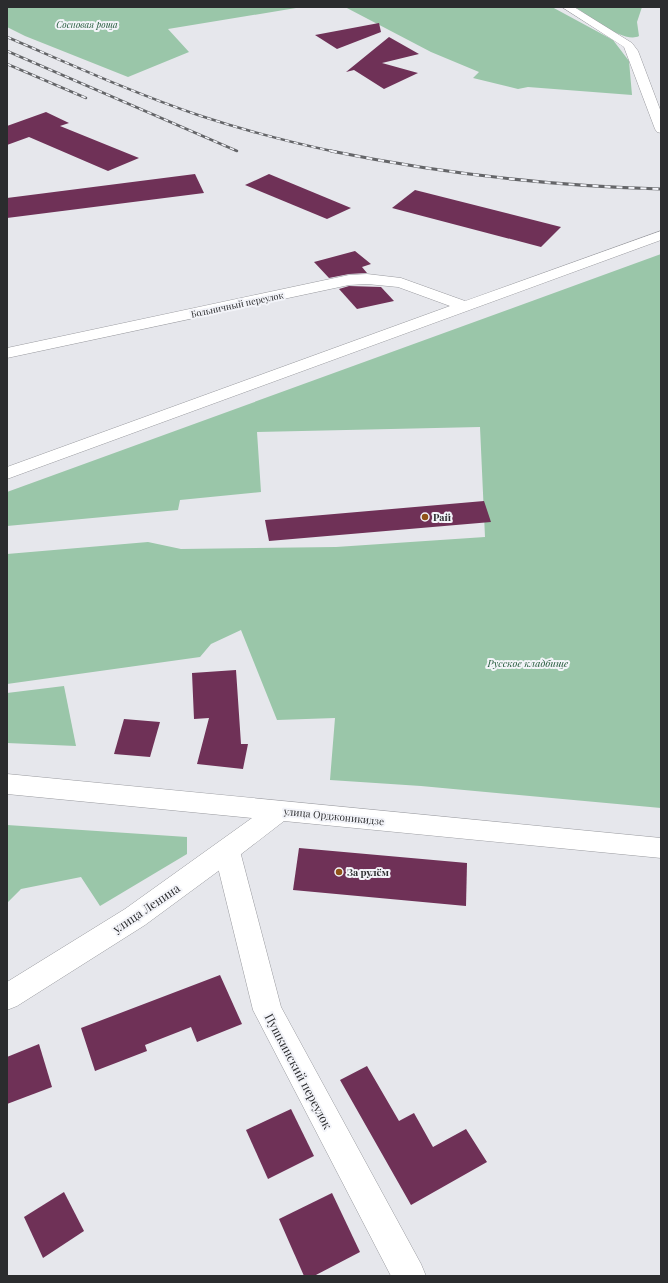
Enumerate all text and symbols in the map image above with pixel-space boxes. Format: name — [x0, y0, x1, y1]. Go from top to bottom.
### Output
park label: Сосновая роща — [56, 18, 118, 30]
street label: Больничный переулок — [190, 288, 284, 320]
place label: Рай — [433, 510, 451, 524]
marker: Рай — [420, 512, 430, 522]
park label: Русское кладбище — [487, 656, 569, 670]
street label: улица Орджоникидзе — [282, 804, 385, 828]
place label: За рулём — [347, 865, 390, 879]
marker: За рулём — [334, 867, 344, 877]
street label: улица Ленина — [109, 880, 183, 937]
street label: Пушкинский переулок — [262, 1010, 336, 1132]

